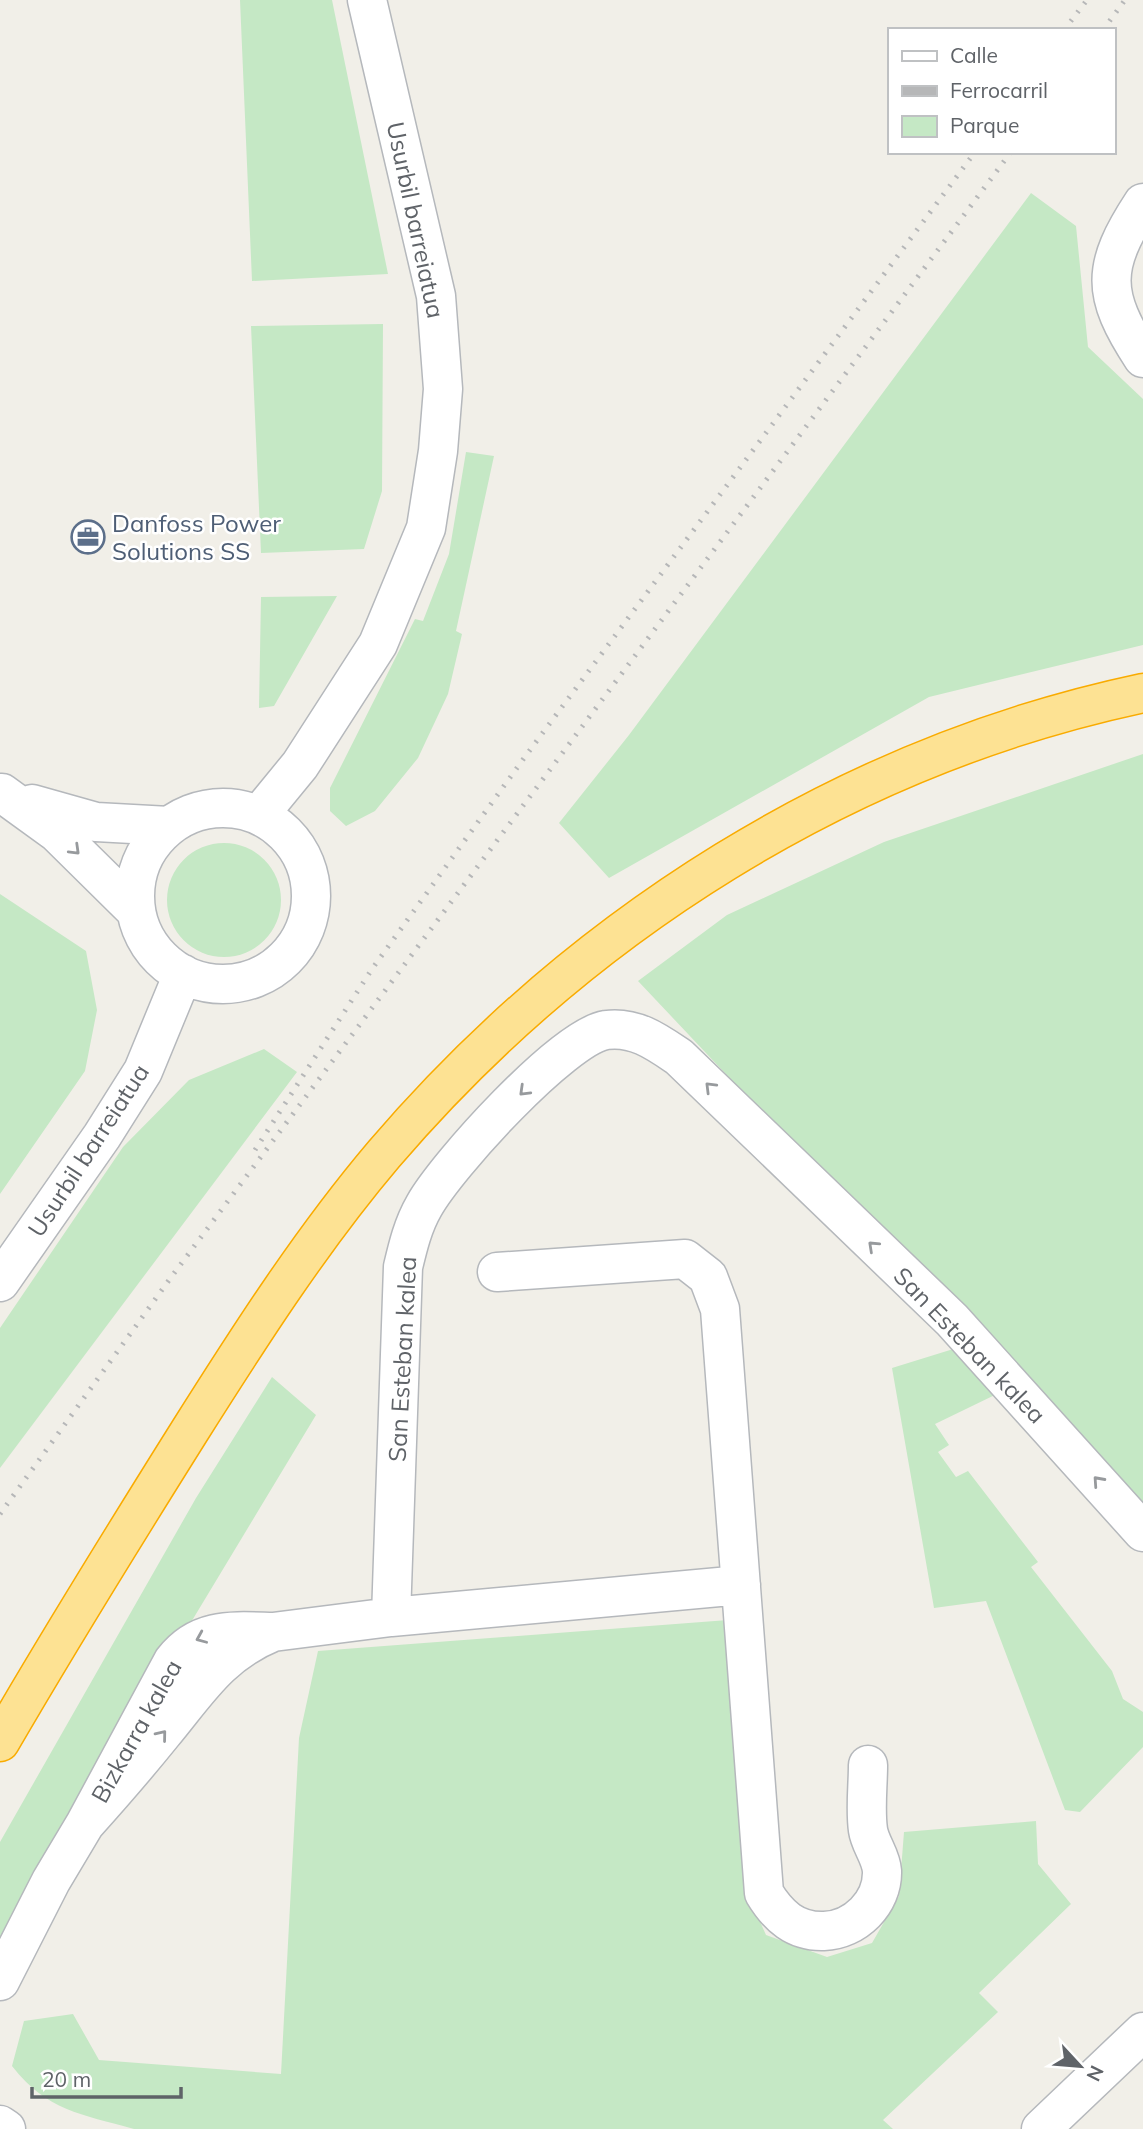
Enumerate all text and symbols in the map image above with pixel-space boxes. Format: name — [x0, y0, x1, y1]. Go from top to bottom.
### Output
legend — [888, 28, 1115, 154]
text: Calle — [950, 42, 998, 68]
text: Ferrocarril — [950, 77, 1048, 103]
text: Parque — [950, 112, 1019, 138]
street label: Usurbil barreiatua — [381, 119, 451, 321]
place label: Danfoss Power Solutions SS — [112, 508, 281, 566]
office icon: Danfoss Power Solutions SS — [69, 518, 107, 556]
one-way arrow — [67, 842, 80, 854]
street label: Usurbil barreiatua — [21, 1058, 155, 1242]
one-way arrow — [519, 1083, 532, 1096]
one-way arrow — [705, 1083, 718, 1096]
one-way arrow — [868, 1241, 881, 1254]
street label: San Esteban kalea — [382, 1256, 422, 1462]
street label: San Esteban kalea — [888, 1261, 1052, 1429]
one-way arrow — [1094, 1476, 1106, 1489]
one-way arrow — [195, 1630, 208, 1644]
street label: Bizkarra kalea — [84, 1654, 188, 1808]
one-way arrow — [153, 1731, 166, 1743]
north arrow — [1045, 2031, 1115, 2101]
scale bar — [32, 2056, 180, 2100]
text: N — [1081, 2062, 1109, 2085]
text: 20 m — [42, 2066, 91, 2092]

